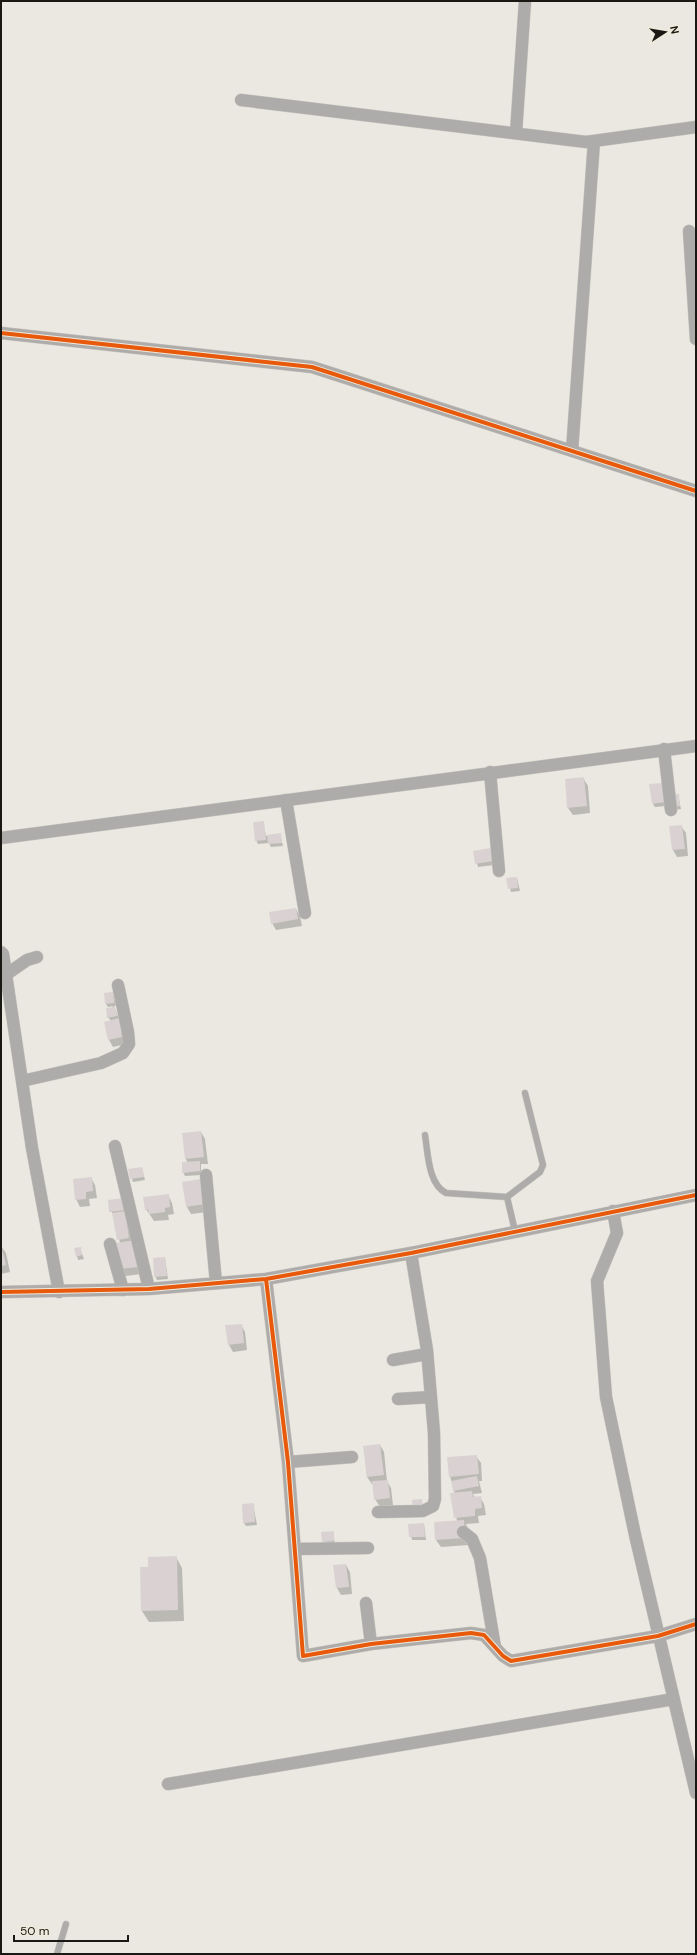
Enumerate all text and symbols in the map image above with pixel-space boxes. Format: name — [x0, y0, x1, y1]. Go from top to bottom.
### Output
north arrow — [645, 12, 685, 52]
text: N — [667, 25, 682, 35]
scale bar — [14, 1917, 128, 1943]
text: 50 m — [20, 1923, 49, 1939]

